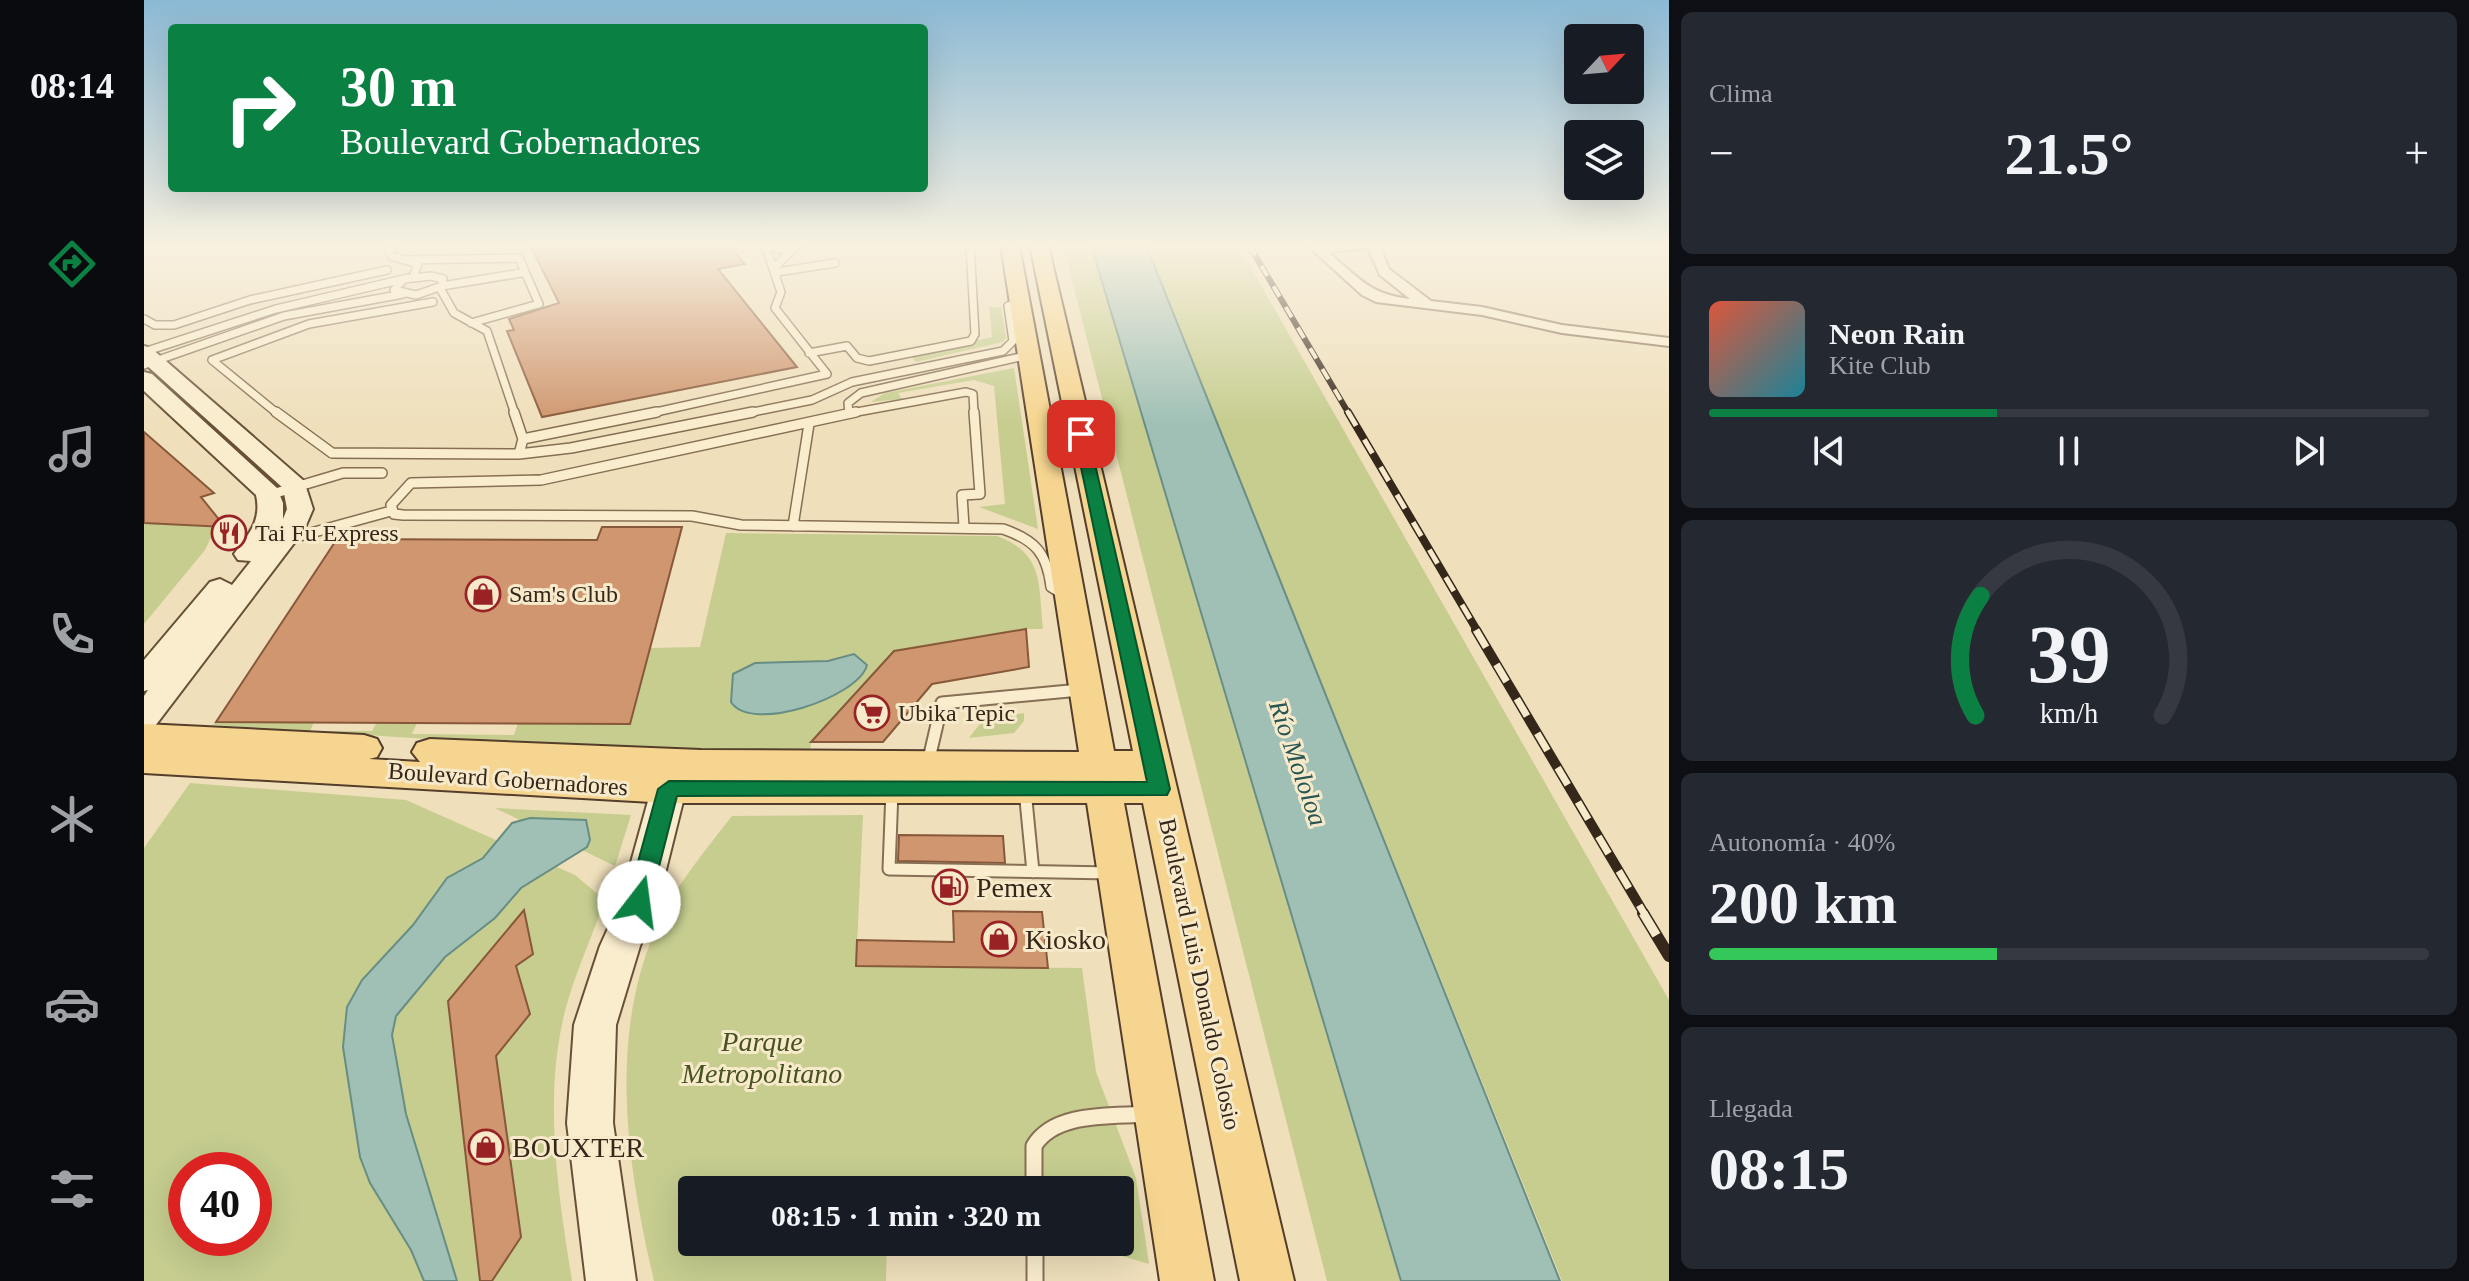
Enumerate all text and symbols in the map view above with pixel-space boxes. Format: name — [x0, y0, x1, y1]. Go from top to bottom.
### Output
north arrow — [1564, 24, 1644, 104]
map controls — [1564, 24, 1644, 200]
icon: right — [208, 56, 312, 160]
text: 30 m — [340, 56, 457, 118]
text: 08:14 — [30, 66, 114, 106]
text: Clima — [1709, 79, 1773, 108]
button: layers — [1564, 120, 1644, 200]
text: 21.5° — [2005, 121, 2134, 187]
text: Boulevard Gobernadores — [340, 122, 701, 162]
text: − — [1709, 129, 1734, 178]
text: + — [2404, 129, 2429, 178]
icon: directions — [44, 236, 100, 292]
text: Neon Rain — [1829, 317, 1965, 350]
text: Kite Club — [1829, 351, 1931, 380]
pin — [1047, 400, 1115, 468]
icon: arrive — [1059, 412, 1103, 456]
icon: music — [44, 421, 100, 477]
icon: previous — [1807, 429, 1851, 473]
icon: pause — [2047, 429, 2091, 473]
icon: next — [2287, 429, 2331, 473]
restaurant icon: Tai Fu Express — [210, 514, 248, 552]
place label: Tai Fu Express — [255, 520, 399, 546]
shop icon: Sam's Club — [464, 575, 502, 613]
place label: Sam's Club — [509, 581, 618, 607]
icon: phone — [44, 606, 100, 662]
text: 39 — [2027, 608, 2111, 700]
supermarket icon: Ubika Tepic — [853, 694, 891, 732]
water label: Río Mololoa — [1263, 696, 1333, 830]
text: km/h — [2040, 699, 2098, 730]
place label: Ubika Tepic — [898, 700, 1015, 726]
street label: Boulevard Gobernadores — [387, 758, 629, 800]
icon: climate — [44, 791, 100, 847]
street label: Boulevard Luis Donaldo Colosio — [1154, 816, 1246, 1132]
text: Autonomía · 40% — [1709, 828, 1895, 857]
position arrow — [597, 860, 681, 944]
fuel station icon: Pemex — [931, 868, 969, 906]
text: 200 km — [1709, 870, 1897, 936]
place label: Pemex — [976, 872, 1052, 903]
shop icon: Kiosko — [980, 920, 1018, 958]
place label: Kiosko — [1025, 924, 1106, 955]
icon: car — [44, 976, 100, 1032]
park label: Parque Metropolitano — [681, 1026, 842, 1089]
text: Llegada — [1709, 1094, 1793, 1123]
shop icon: BOUXTER — [467, 1128, 505, 1166]
place label: BOUXTER — [512, 1132, 645, 1163]
text: 08:15 — [1709, 1136, 1849, 1202]
speed limit sign: 40 — [168, 1152, 272, 1256]
icon: filters — [44, 1161, 100, 1217]
text: 08:15 · 1 min · 320 m — [771, 1199, 1041, 1232]

